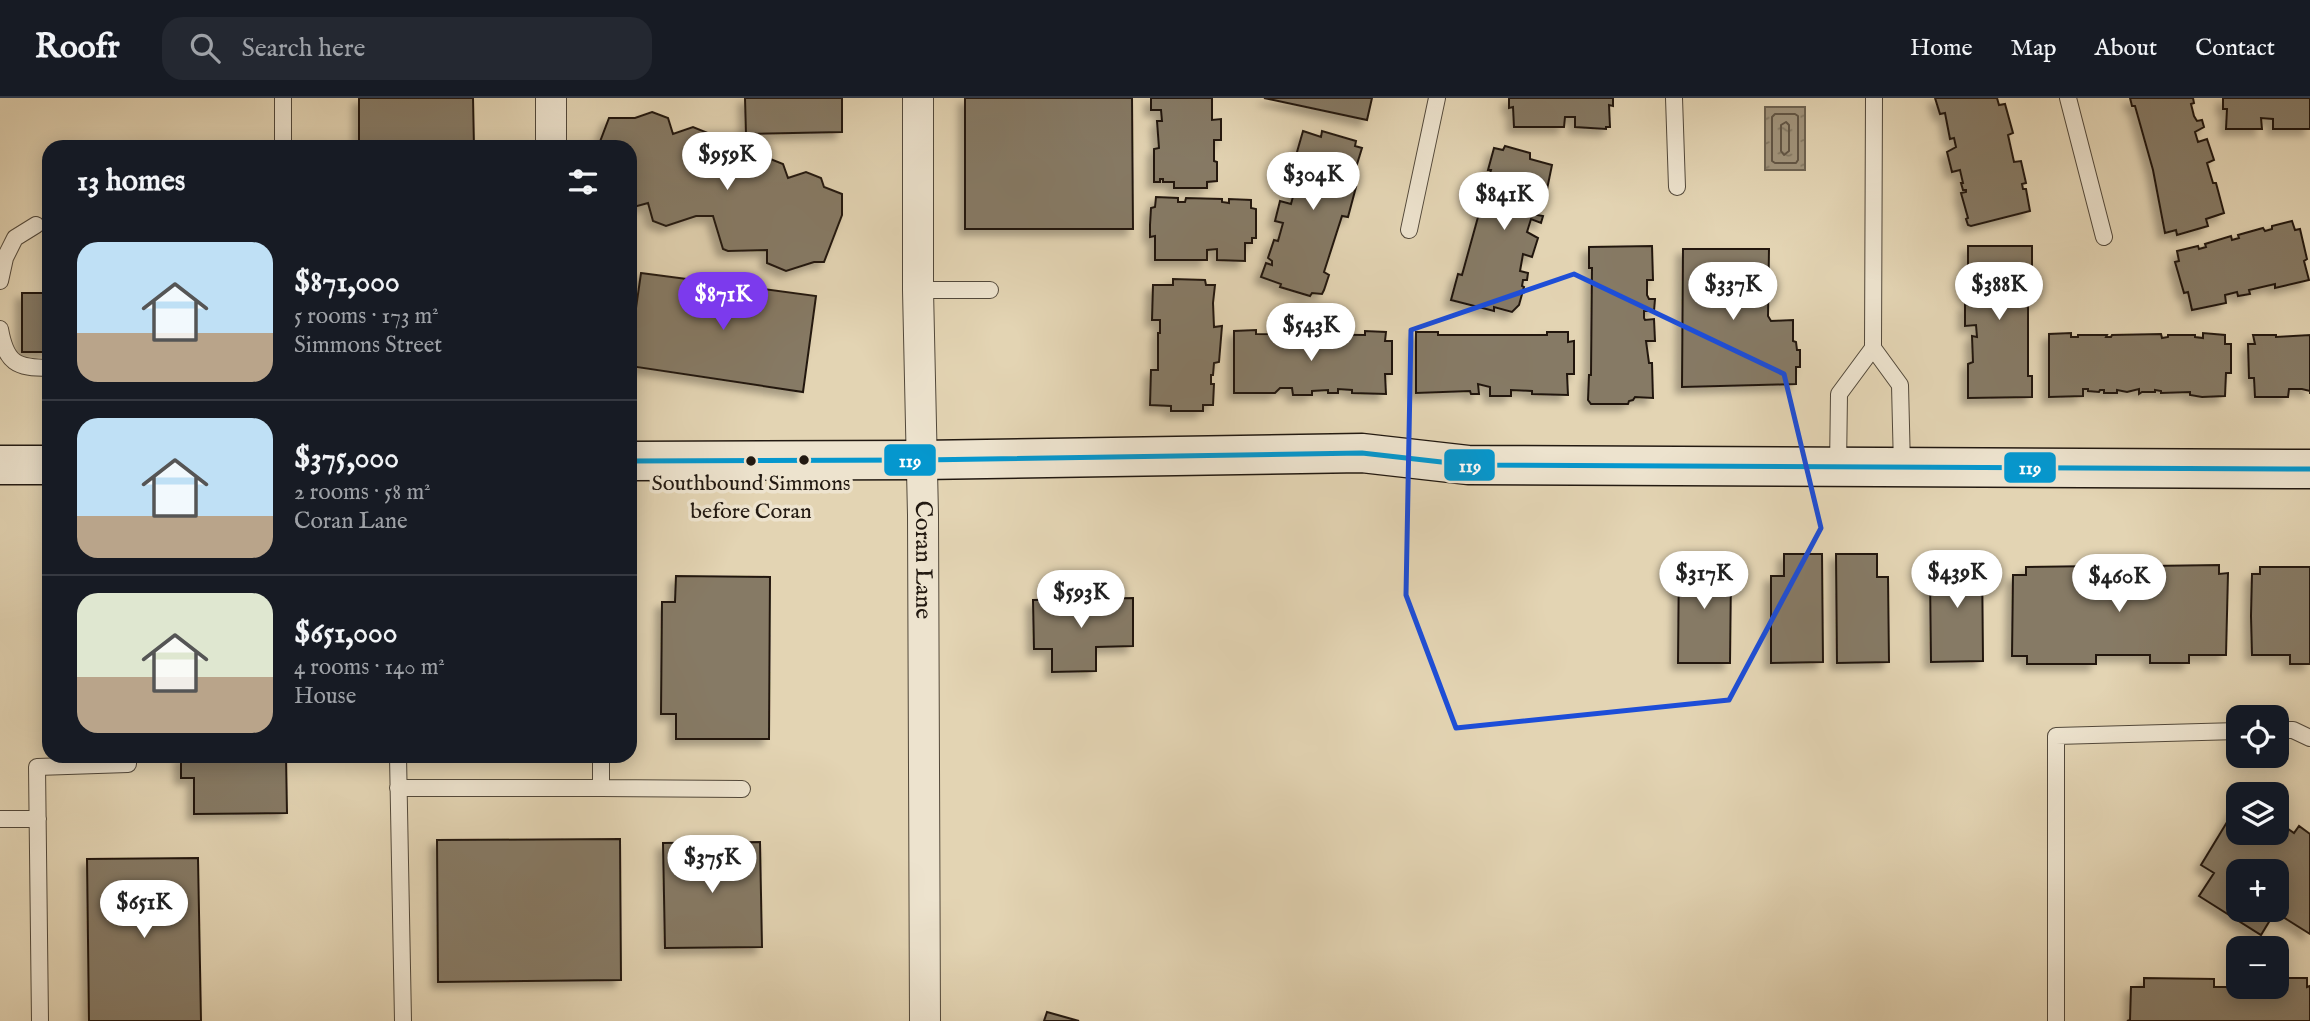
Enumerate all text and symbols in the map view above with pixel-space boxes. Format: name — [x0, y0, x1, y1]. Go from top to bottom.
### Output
search box — [162, 17, 652, 80]
text: Roofr — [35, 27, 120, 69]
icon: search — [186, 29, 224, 67]
text: Search here — [242, 32, 365, 65]
text: Home — [1910, 33, 1973, 64]
text: Map — [2011, 33, 2057, 64]
text: About — [2095, 33, 2157, 64]
text: Contact — [2195, 33, 2275, 64]
pin: $959K — [678, 132, 776, 192]
text: $959K — [698, 140, 756, 169]
pin: $304K — [1264, 152, 1362, 212]
text: $304K — [1283, 160, 1343, 189]
text: 13 homes — [77, 163, 185, 201]
icon: filters — [564, 163, 602, 201]
pin: $841K — [1455, 172, 1553, 232]
text: $841K — [1475, 180, 1533, 209]
pin: $337K — [1684, 262, 1782, 322]
pin: $388K — [1950, 262, 2048, 322]
text: $871,000 — [294, 264, 400, 302]
icon: home — [133, 270, 217, 354]
text: $337K — [1704, 270, 1762, 299]
text: $388K — [1971, 270, 2027, 299]
pin: $871K — [674, 272, 772, 332]
text: $871K — [694, 280, 752, 309]
text: 5 rooms · 173 m² — [294, 302, 439, 331]
pin: $543K — [1262, 303, 1360, 363]
text: $543K — [1282, 311, 1340, 340]
text: Simmons Street — [294, 331, 442, 360]
text: $375,000 — [294, 440, 399, 478]
line badge: 119 — [883, 443, 937, 477]
icon: home — [133, 446, 217, 530]
line badge: 119 — [1443, 448, 1496, 482]
text: 119 — [899, 450, 921, 474]
line badge: 119 — [2003, 451, 2057, 484]
unlabelled marker — [797, 453, 811, 467]
marker: Southbound Simmons before Coran — [744, 454, 758, 468]
text: 119 — [1459, 455, 1481, 479]
text: 119 — [2019, 457, 2041, 481]
place label: Southbound Simmons before Coran — [651, 470, 851, 526]
text: 2 rooms · 58 m² — [294, 478, 431, 507]
street label: Coran Lane — [907, 500, 939, 619]
text: Coran Lane — [294, 507, 408, 536]
pin: $439K — [1908, 550, 2006, 610]
pin: $317K — [1655, 552, 1753, 611]
pin: $460K — [2070, 554, 2168, 614]
text: $439K — [1927, 558, 1987, 587]
text: $317K — [1675, 559, 1733, 588]
text: $460K — [2088, 562, 2150, 591]
pin: $593K — [1032, 570, 1130, 630]
text: $593K — [1053, 578, 1109, 607]
text: $651,000 — [294, 615, 398, 653]
icon: home — [133, 621, 217, 705]
text: 4 rooms · 140 m² — [294, 653, 445, 682]
text: House — [294, 682, 356, 711]
map controls — [2226, 705, 2289, 999]
button: locate — [2226, 705, 2289, 768]
button: layers — [2226, 782, 2289, 845]
pin: $375K — [663, 836, 761, 895]
text: $375K — [683, 843, 741, 872]
button: + — [2226, 859, 2289, 922]
pin: $651K — [95, 880, 193, 940]
text: $651K — [116, 888, 172, 917]
button: − — [2226, 936, 2289, 999]

